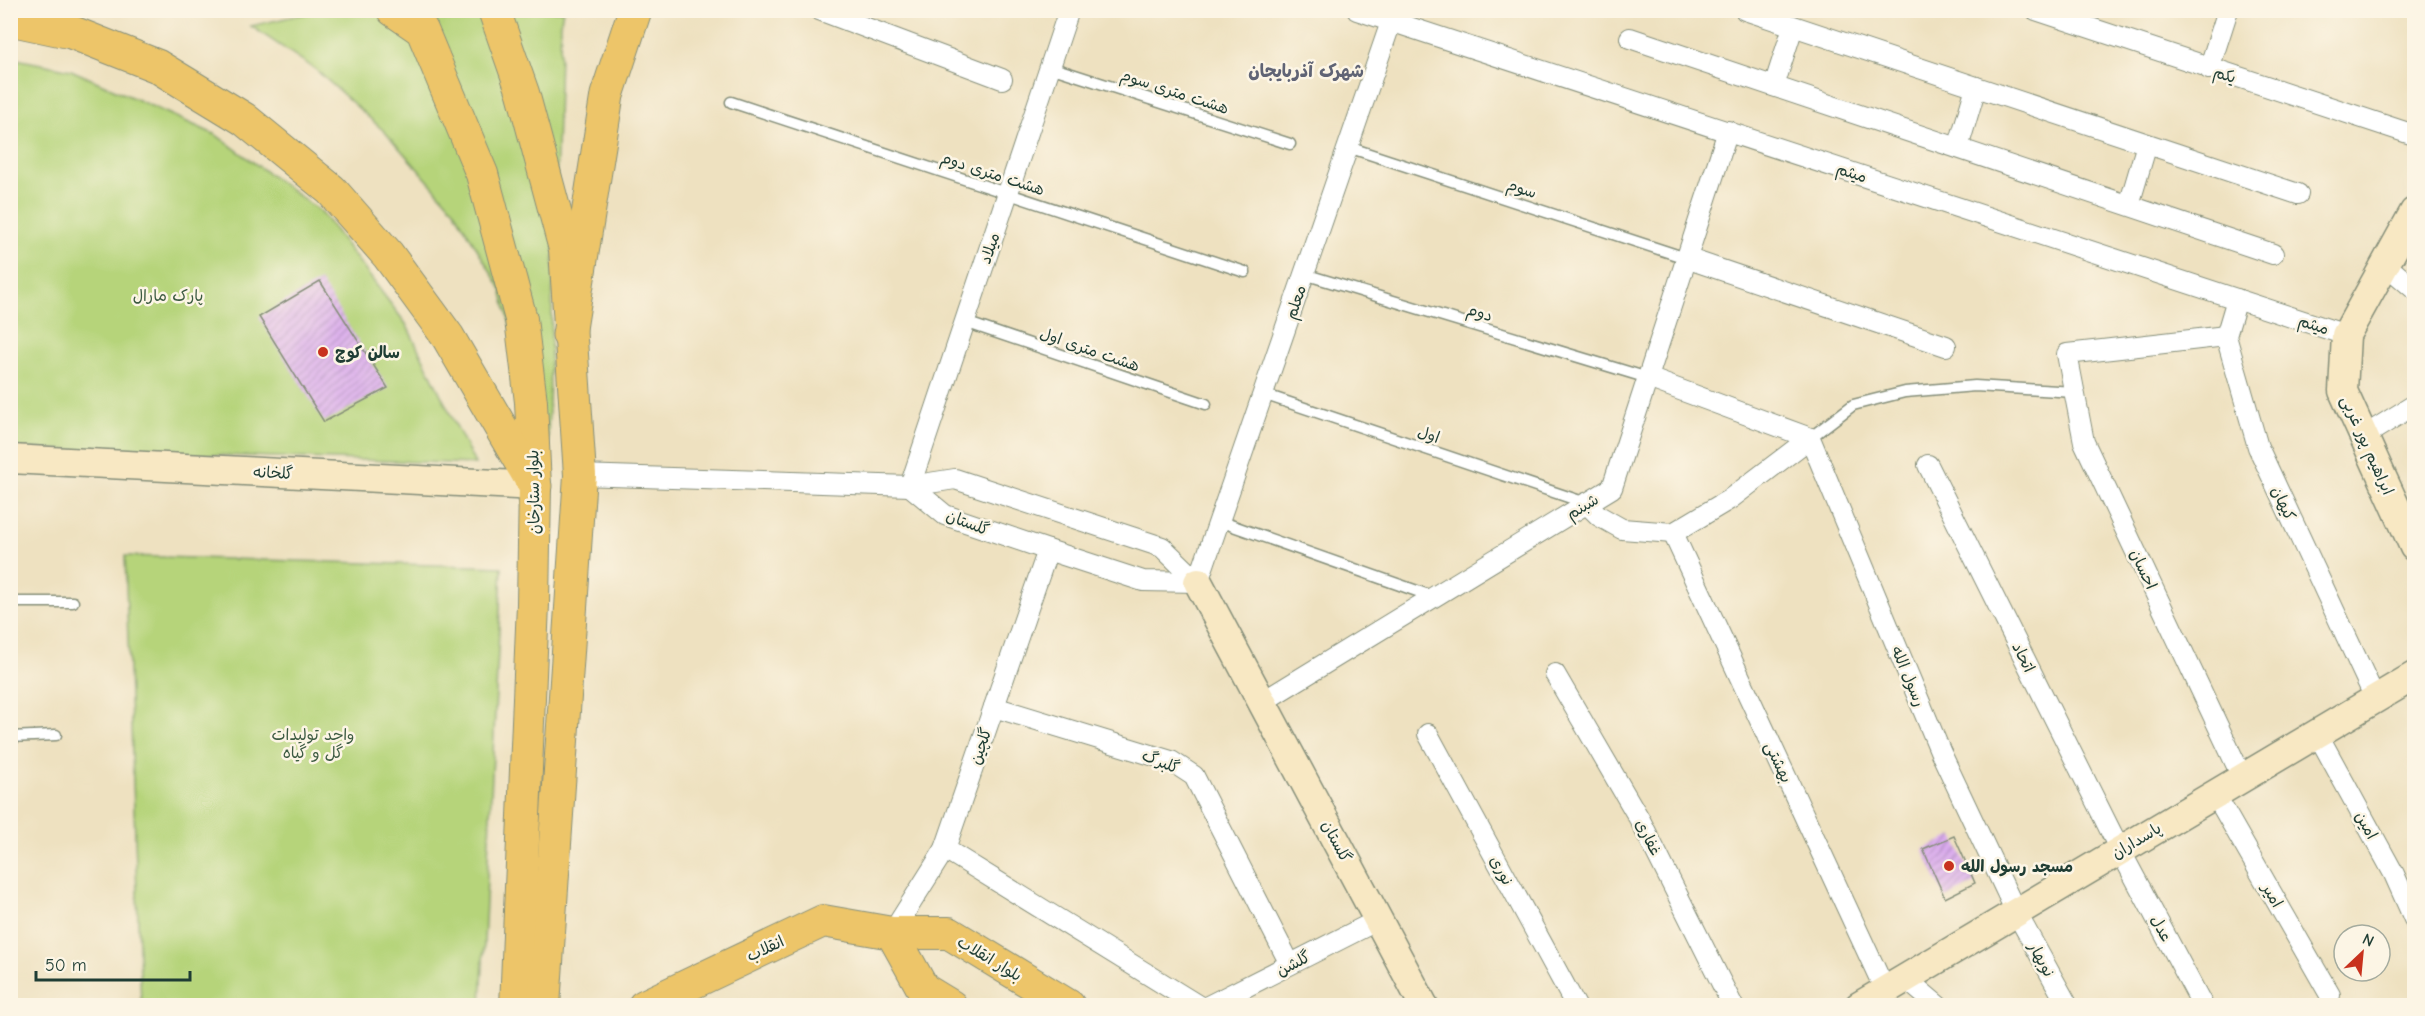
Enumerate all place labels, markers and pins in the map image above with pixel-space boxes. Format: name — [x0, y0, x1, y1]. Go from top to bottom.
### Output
place label: سالن کوچ — [335, 344, 400, 363]
marker: سالن کوچ — [316, 345, 330, 359]
place label: مسجد رسول الله — [1961, 858, 2073, 877]
marker: مسجد رسول الله — [1942, 859, 1956, 873]

